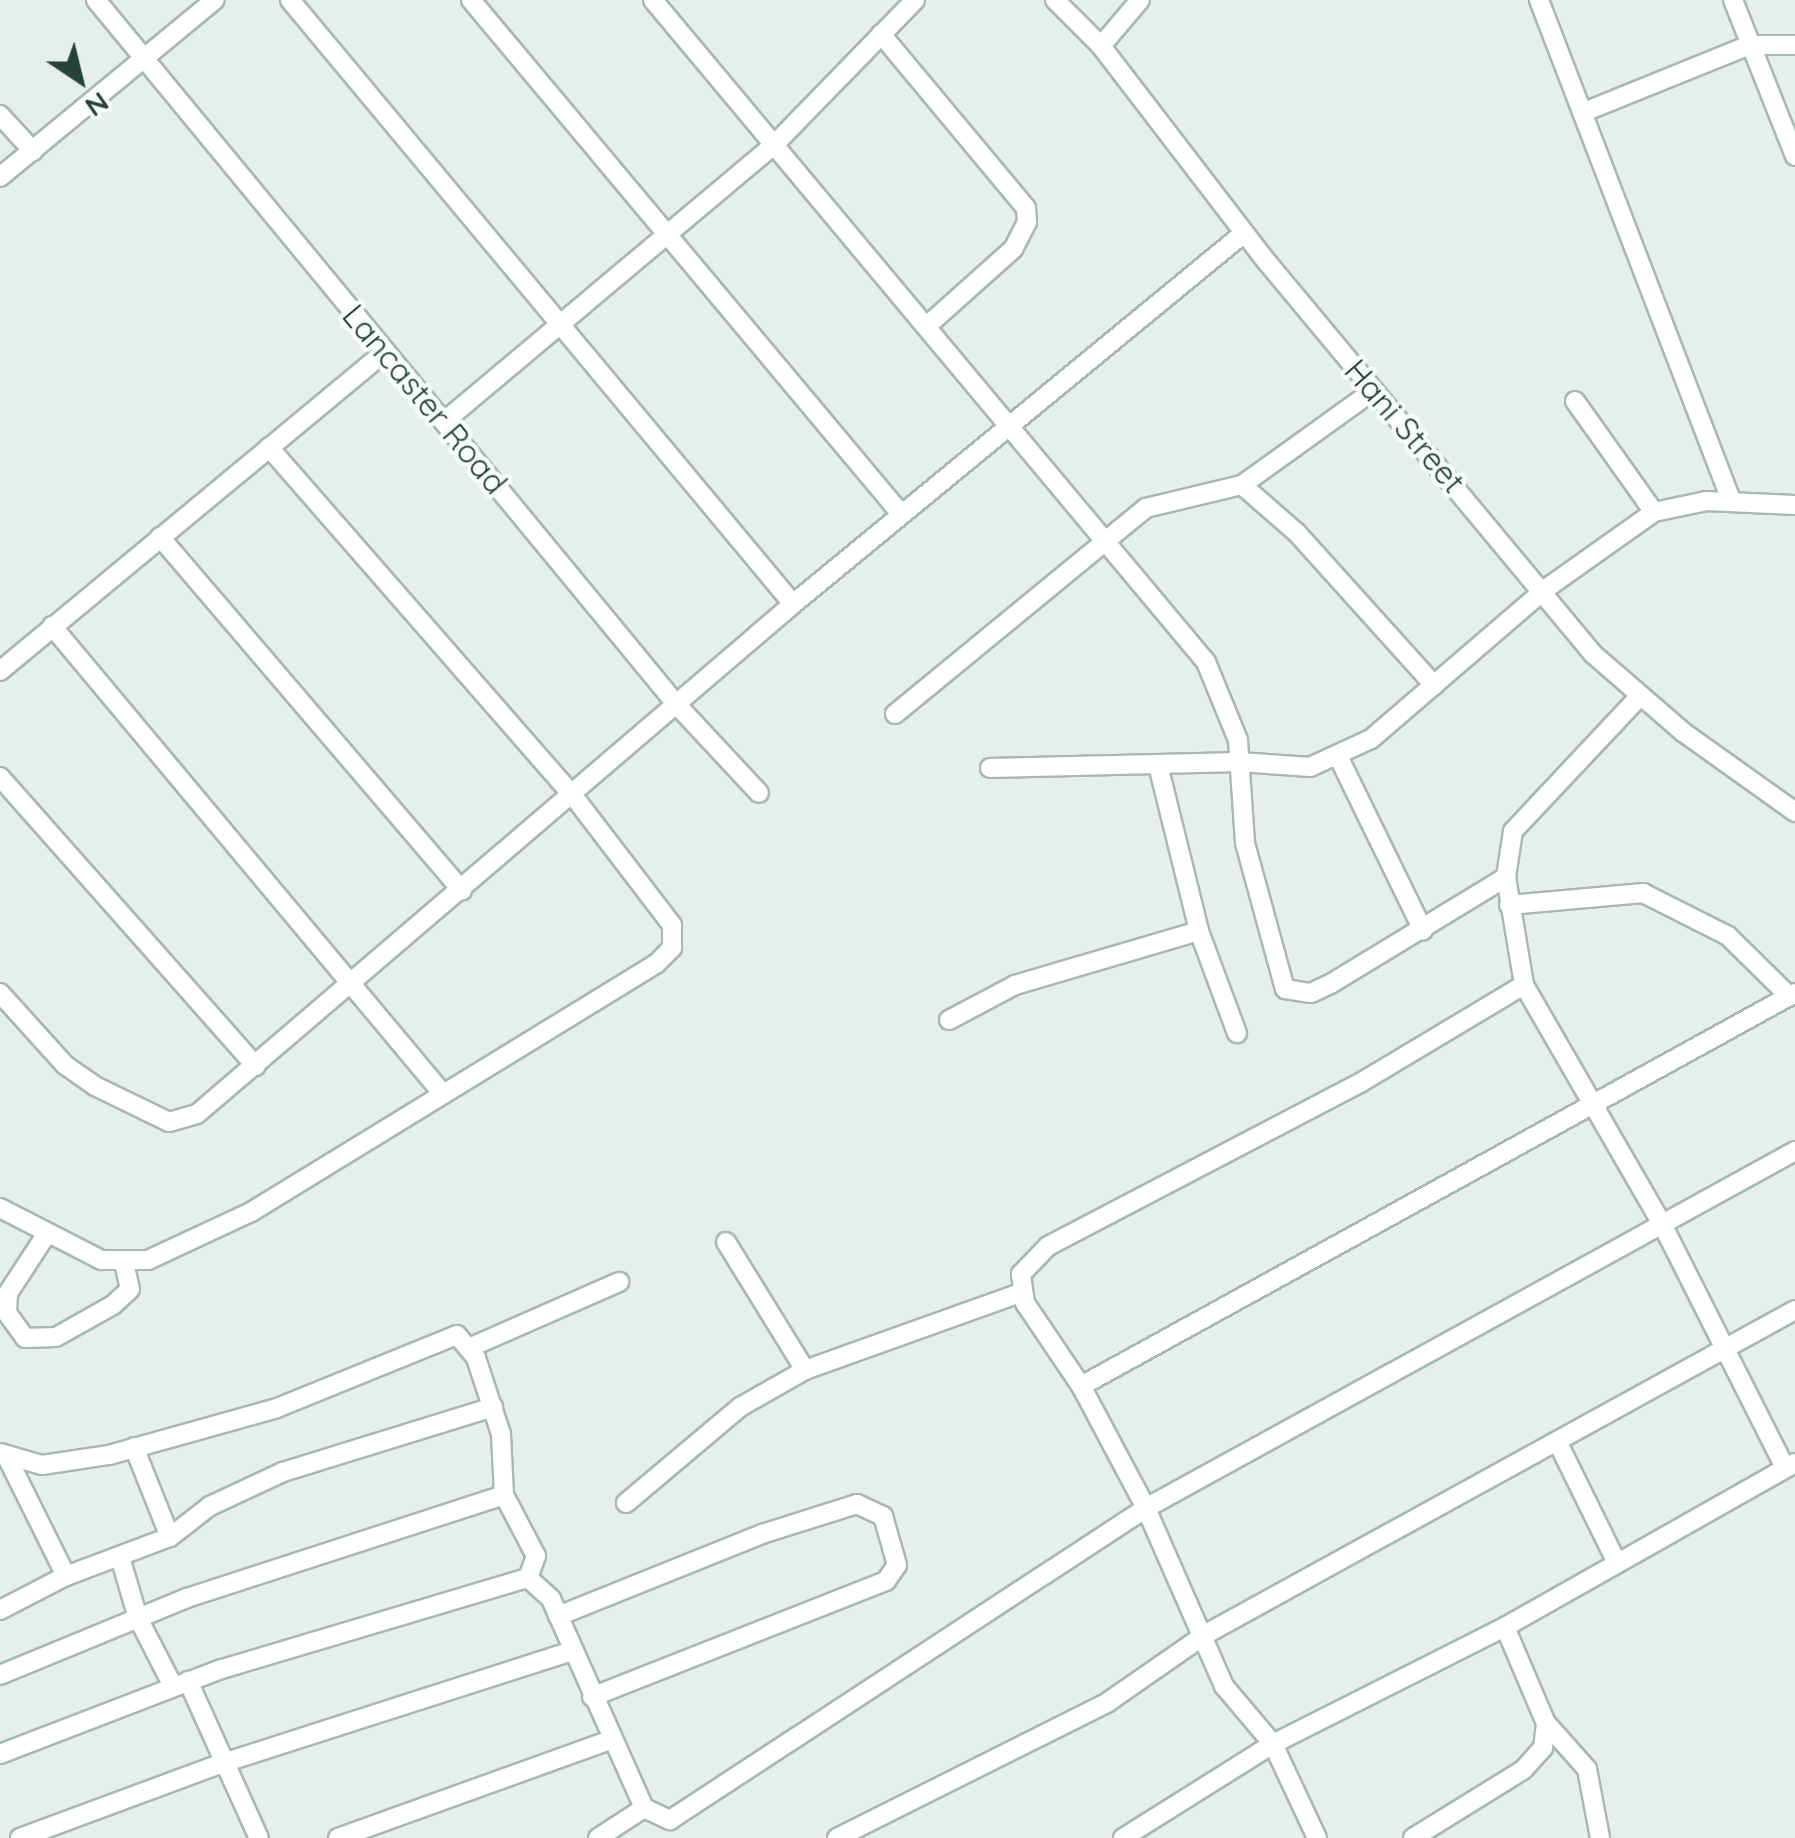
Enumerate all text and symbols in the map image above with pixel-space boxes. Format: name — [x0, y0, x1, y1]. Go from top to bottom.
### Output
north arrow — [30, 30, 130, 130]
text: N — [79, 85, 116, 125]
street label: Lancaster Road — [335, 297, 515, 501]
street label: Hani Street — [1337, 352, 1473, 500]

